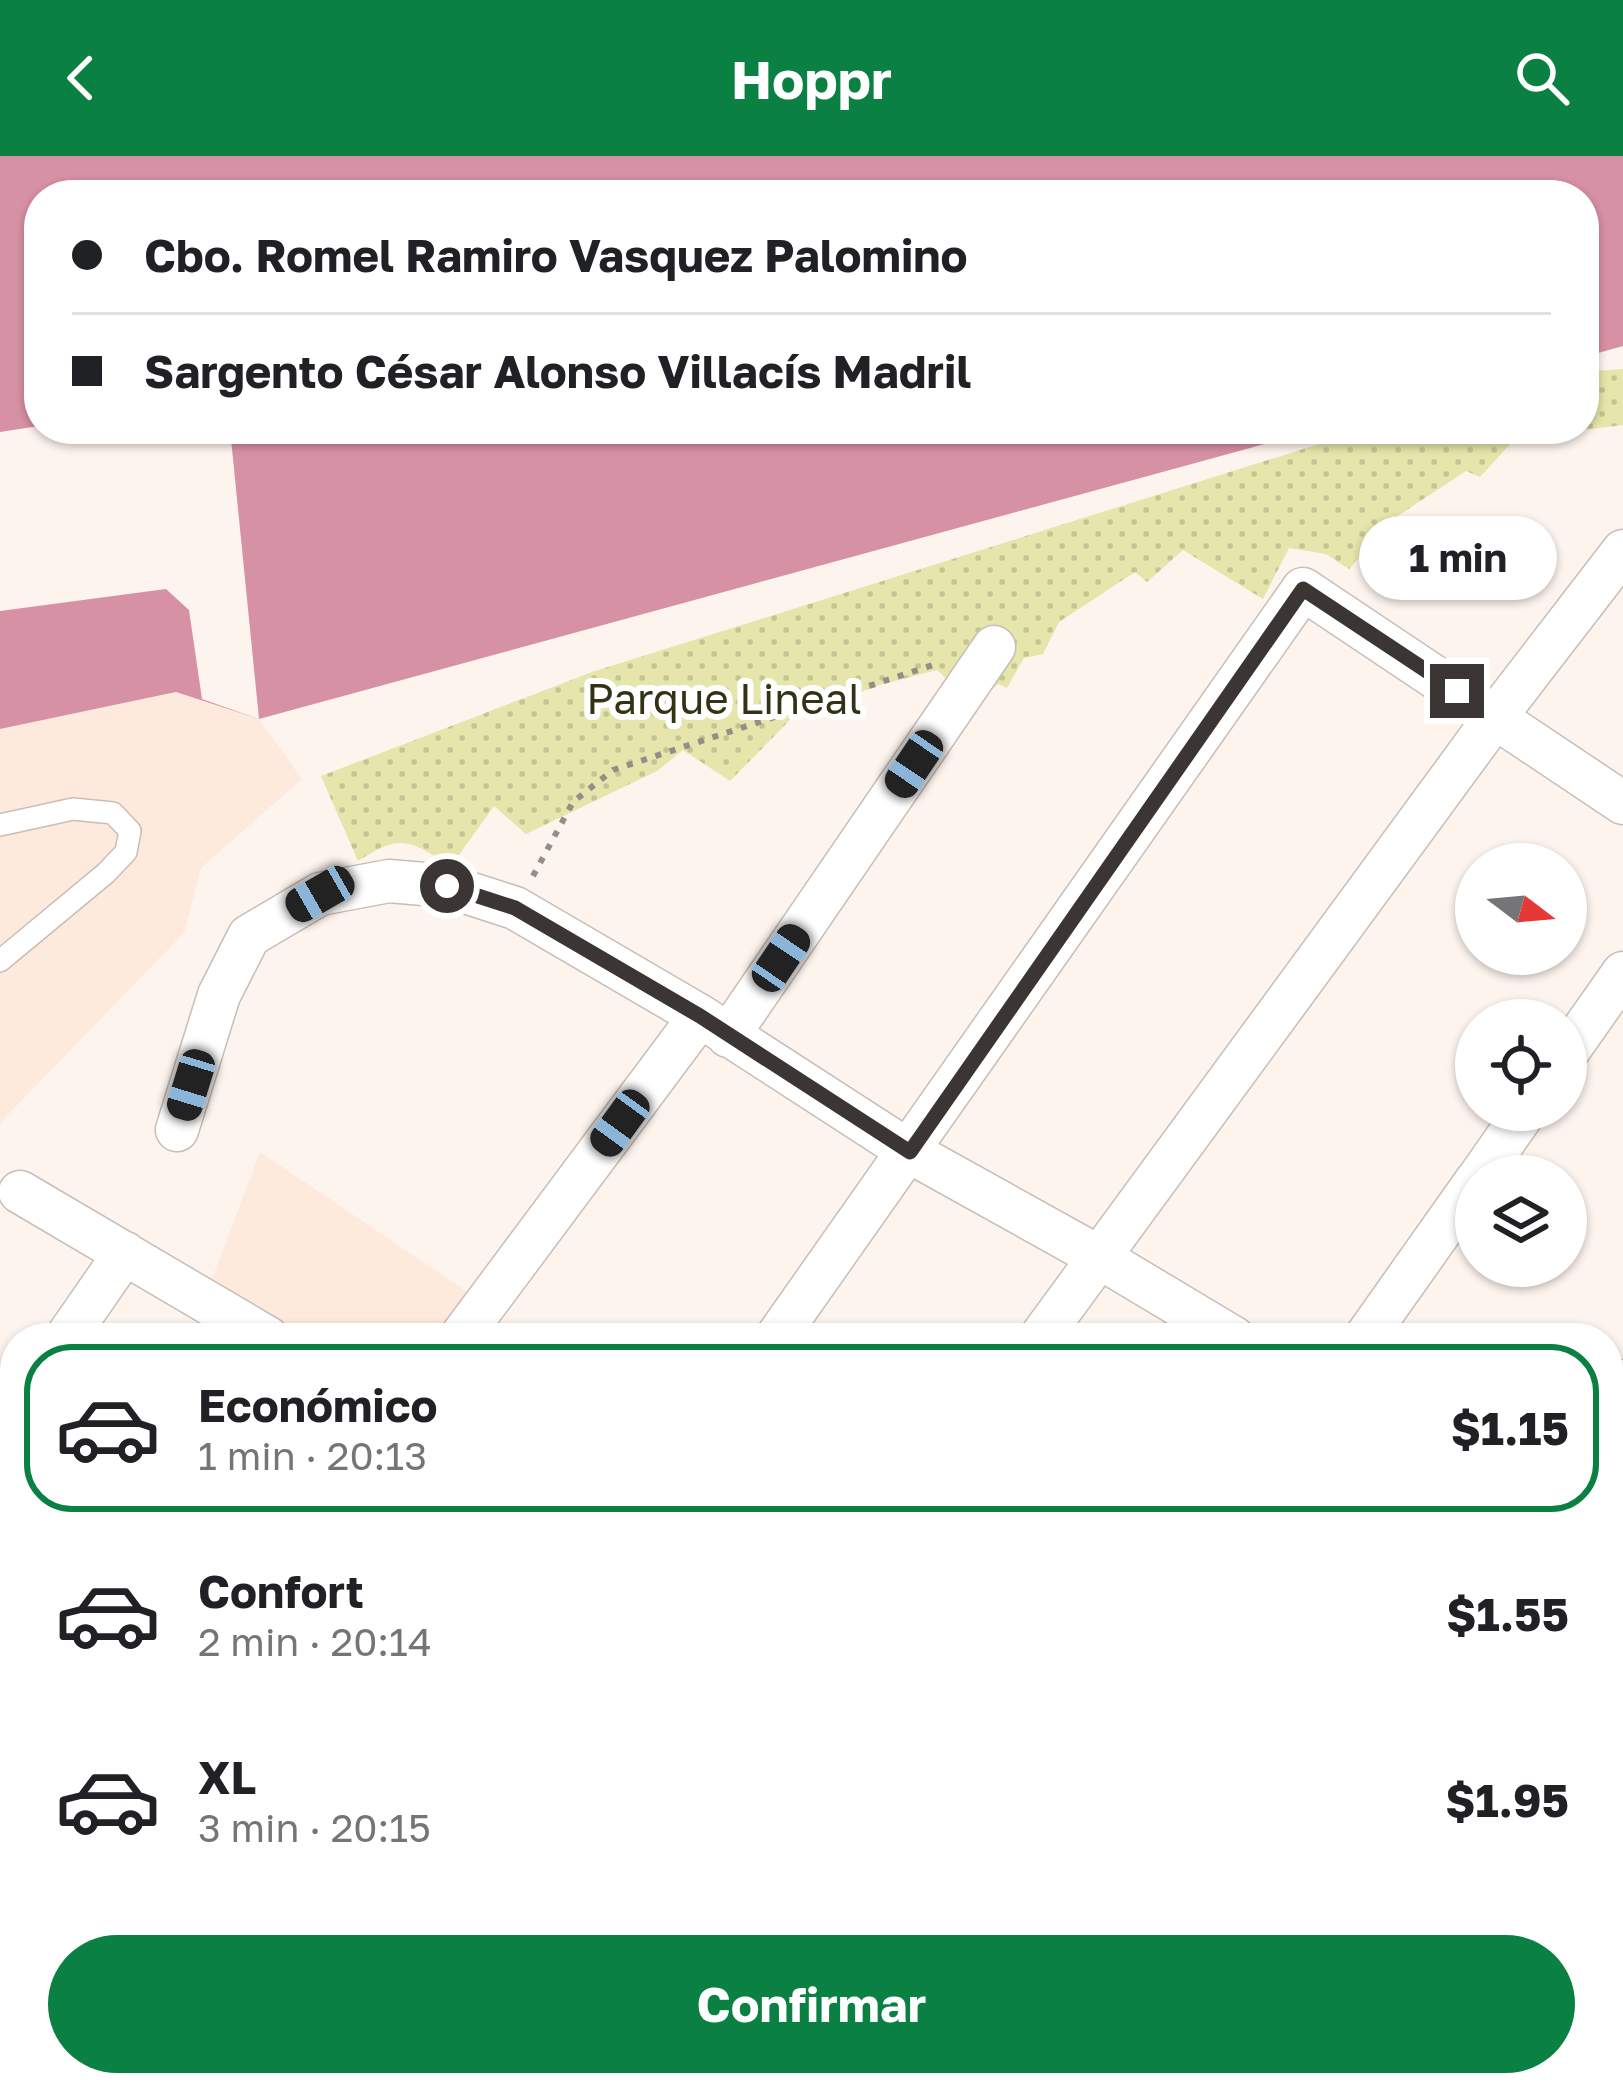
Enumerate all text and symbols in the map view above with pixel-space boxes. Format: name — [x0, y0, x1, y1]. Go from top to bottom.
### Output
icon: back — [48, 45, 114, 111]
icon: search — [1509, 45, 1575, 111]
text: Hoppr — [731, 46, 892, 111]
text: Cbo. Romel Ramiro Vasquez Palomino — [144, 228, 968, 282]
text: Sargento César Alonso Villacís Madril — [144, 344, 971, 398]
callout: 1 min — [1358, 517, 1556, 601]
text: 1 min — [1409, 534, 1507, 581]
route end — [1430, 664, 1484, 718]
park label: Parque Lineal — [586, 673, 862, 723]
car — [879, 724, 949, 804]
north arrow — [1455, 843, 1587, 975]
map controls — [1455, 843, 1587, 1287]
route start — [420, 859, 474, 913]
car — [280, 860, 360, 928]
car — [746, 918, 816, 998]
button: locate — [1455, 999, 1587, 1131]
car — [163, 1045, 219, 1125]
car — [584, 1083, 656, 1163]
button: layers — [1455, 1155, 1587, 1287]
icon: car — [54, 1374, 162, 1482]
text: Económico — [198, 1378, 438, 1432]
text: $1.15 — [1451, 1401, 1569, 1455]
text: 1 min · 20:13 — [198, 1432, 427, 1479]
icon: car — [54, 1560, 162, 1668]
text: Confort — [198, 1564, 364, 1618]
text: $1.55 — [1446, 1587, 1569, 1641]
text: 2 min · 20:14 — [198, 1618, 432, 1665]
icon: car — [54, 1746, 162, 1854]
text: XL — [198, 1750, 256, 1804]
text: $1.95 — [1445, 1773, 1569, 1827]
text: 3 min · 20:15 — [198, 1804, 431, 1851]
button: Confirmar — [48, 1935, 1575, 2073]

